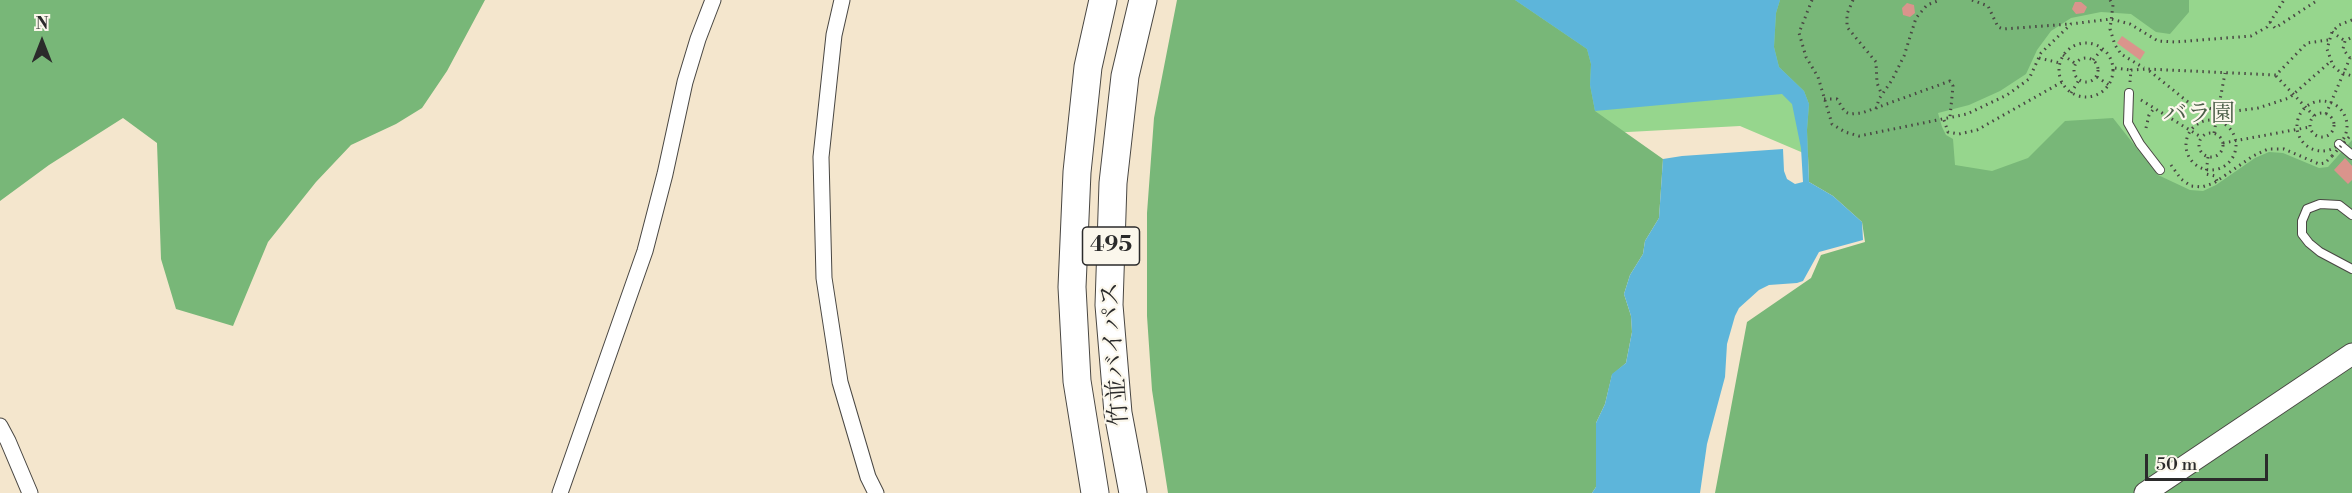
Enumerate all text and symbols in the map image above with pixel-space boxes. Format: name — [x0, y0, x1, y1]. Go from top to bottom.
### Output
north arrow — [12, 12, 72, 72]
text: N — [36, 14, 48, 34]
park label: バラ園 — [2163, 101, 2235, 129]
road number: 495 — [1082, 227, 1140, 265]
street label: 竹並バイパス — [1097, 281, 1135, 427]
scale bar — [2148, 442, 2271, 480]
text: 50 m — [2156, 453, 2197, 476]

